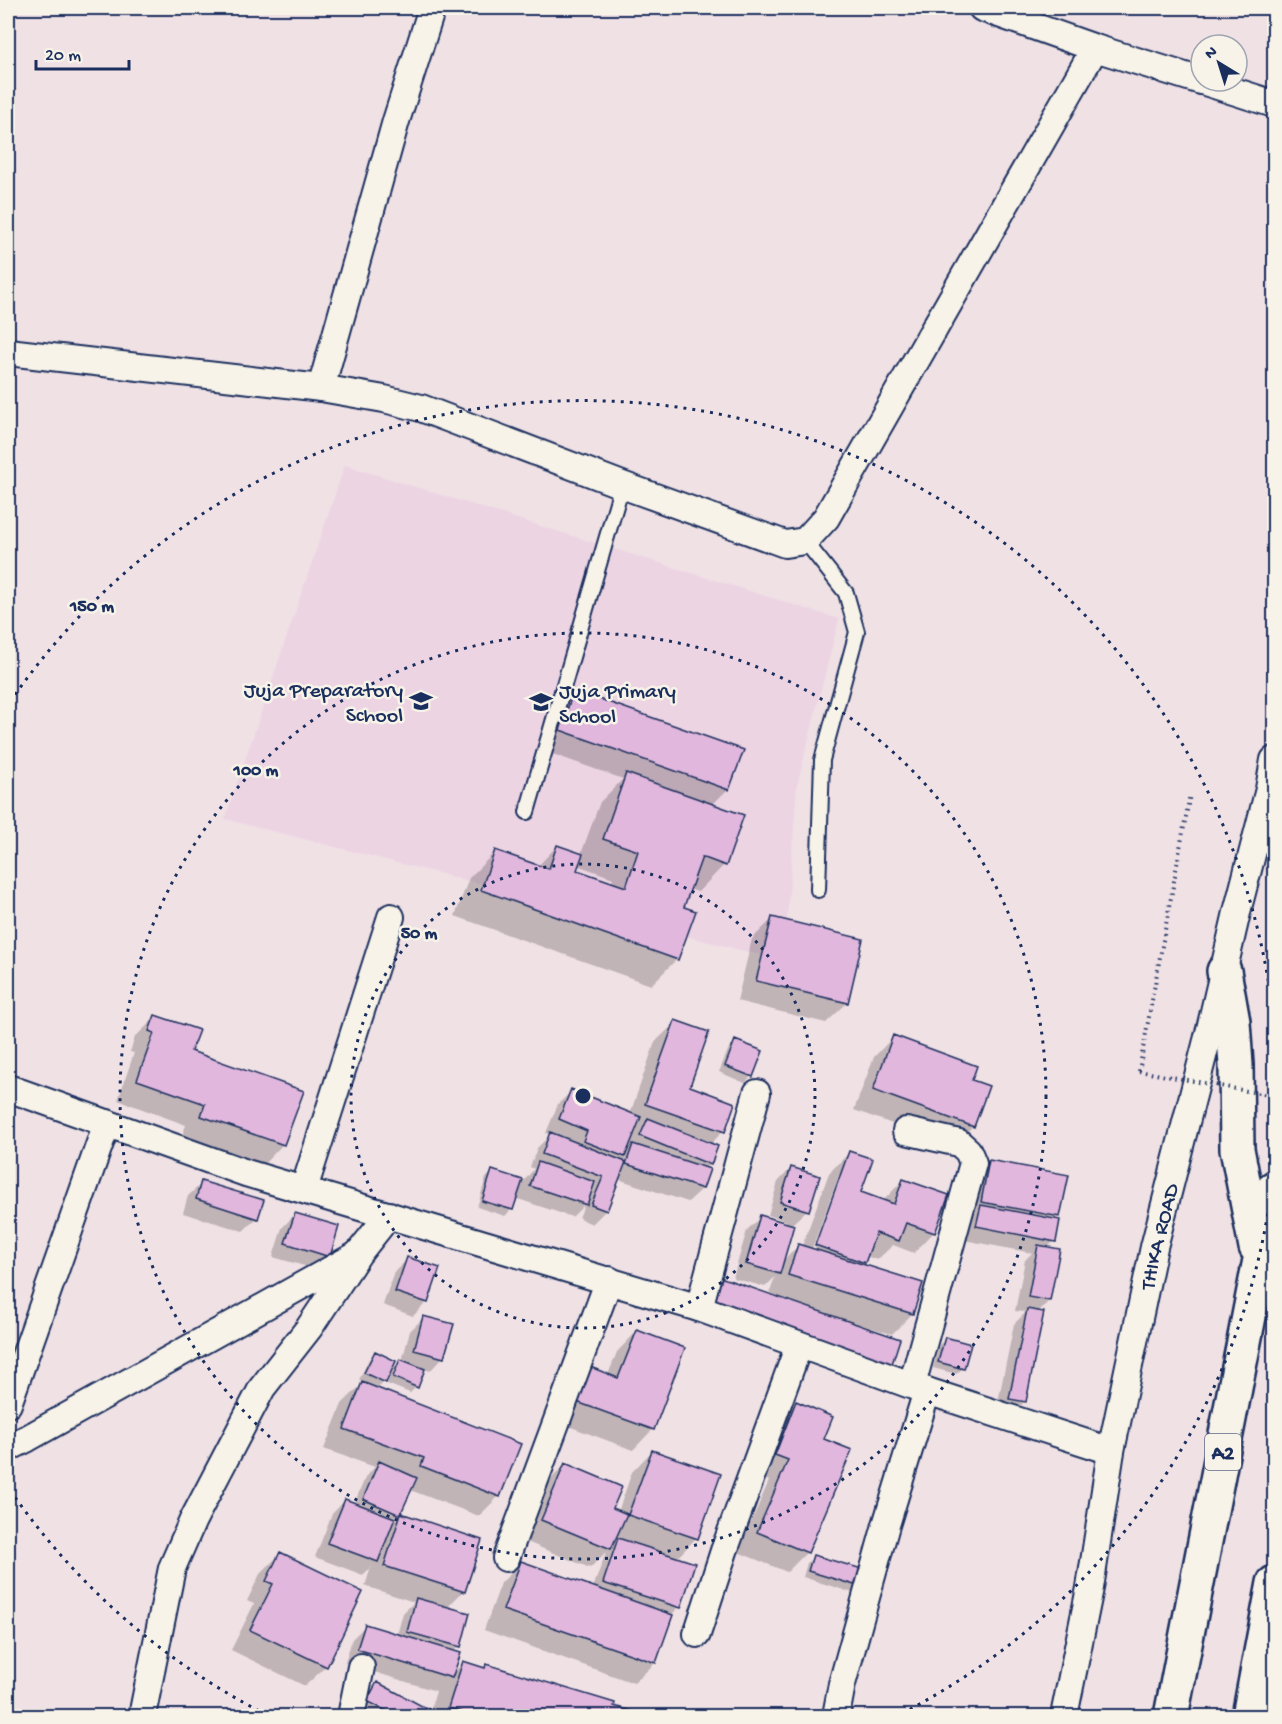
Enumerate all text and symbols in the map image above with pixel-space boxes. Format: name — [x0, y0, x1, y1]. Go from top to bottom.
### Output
scale bar — [36, 33, 129, 71]
north arrow — [1189, 33, 1249, 93]
text: N — [1202, 43, 1222, 65]
text: 20 m — [45, 46, 81, 67]
text: 150 m — [69, 597, 114, 618]
place label: Juja Preparatory School — [244, 679, 403, 730]
place label: Juja Primary School — [559, 680, 676, 731]
school or university icon: Juja Preparatory School — [408, 688, 434, 714]
school or university icon: Juja Primary School — [528, 689, 554, 715]
text: 100 m — [233, 761, 279, 782]
text: 50 m — [401, 924, 438, 945]
centre of rings — [573, 1086, 593, 1106]
street label: THIKA ROAD — [1136, 1181, 1187, 1295]
road number: A2 — [1205, 1434, 1241, 1470]

